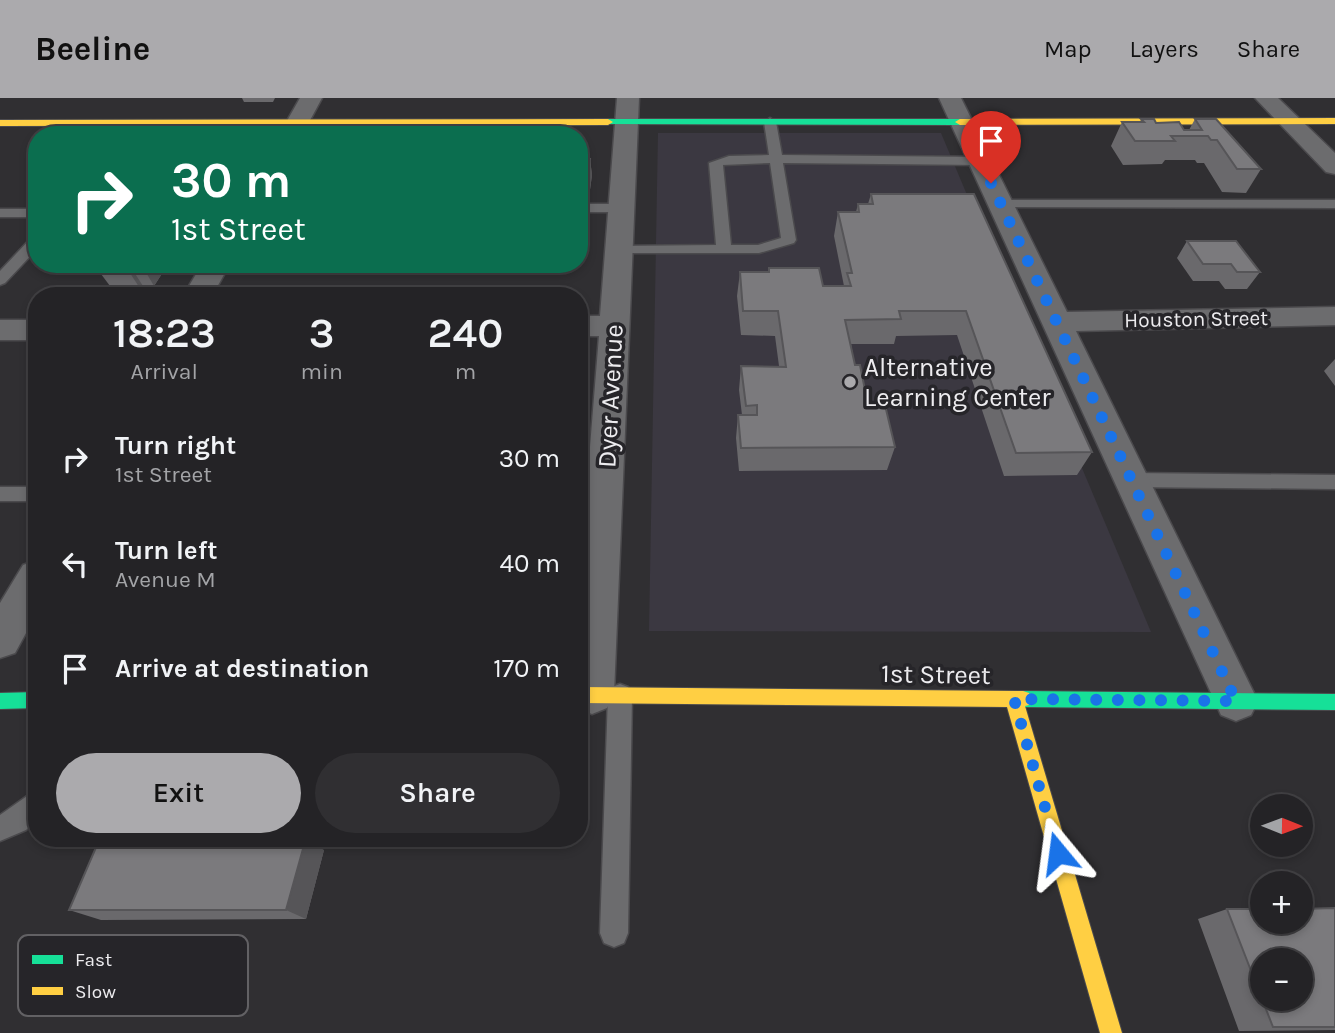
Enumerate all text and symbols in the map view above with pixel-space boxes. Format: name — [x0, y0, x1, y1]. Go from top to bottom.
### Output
text: Beeline — [35, 30, 150, 68]
text: Map — [1044, 35, 1092, 63]
text: Layers — [1130, 35, 1199, 63]
text: Share — [1237, 35, 1300, 63]
pin — [961, 111, 1021, 183]
icon: arrive — [972, 122, 1010, 160]
text: 30 m — [171, 152, 291, 209]
icon: right — [56, 154, 147, 245]
text: 1st Street — [171, 211, 306, 248]
street label: Houston Street — [1124, 306, 1268, 332]
text: 18:23 — [113, 308, 216, 358]
text: 3 — [309, 308, 335, 358]
text: 240 — [428, 308, 503, 358]
street label: Dyer Avenue — [591, 323, 630, 469]
place label: Alternative Learning Center — [864, 352, 1051, 413]
text: Arrival — [131, 358, 198, 385]
text: min — [301, 358, 343, 385]
text: m — [455, 358, 476, 385]
marker: Alternative Learning Center — [842, 374, 858, 390]
text: Turn right — [115, 430, 236, 461]
icon: right — [56, 440, 94, 478]
text: 30 m — [499, 443, 560, 474]
text: 1st Street — [115, 461, 212, 488]
text: Turn left — [115, 535, 217, 566]
icon: left — [56, 545, 94, 583]
text: 40 m — [500, 548, 560, 579]
text: Avenue M — [115, 566, 216, 593]
icon: arrive — [56, 650, 94, 688]
text: Arrive at destination — [115, 653, 369, 684]
text: 170 m — [493, 653, 560, 684]
street label: 1st Street — [881, 658, 991, 691]
button: Exit — [56, 753, 301, 833]
button: Share — [315, 753, 560, 833]
north arrow — [1250, 794, 1312, 858]
map controls — [1250, 794, 1313, 1011]
position arrow — [1021, 816, 1095, 890]
button: + — [1250, 871, 1313, 934]
legend — [18, 935, 248, 1016]
button: − — [1250, 948, 1313, 1011]
text: Fast — [75, 949, 112, 971]
text: Slow — [75, 981, 116, 1003]

